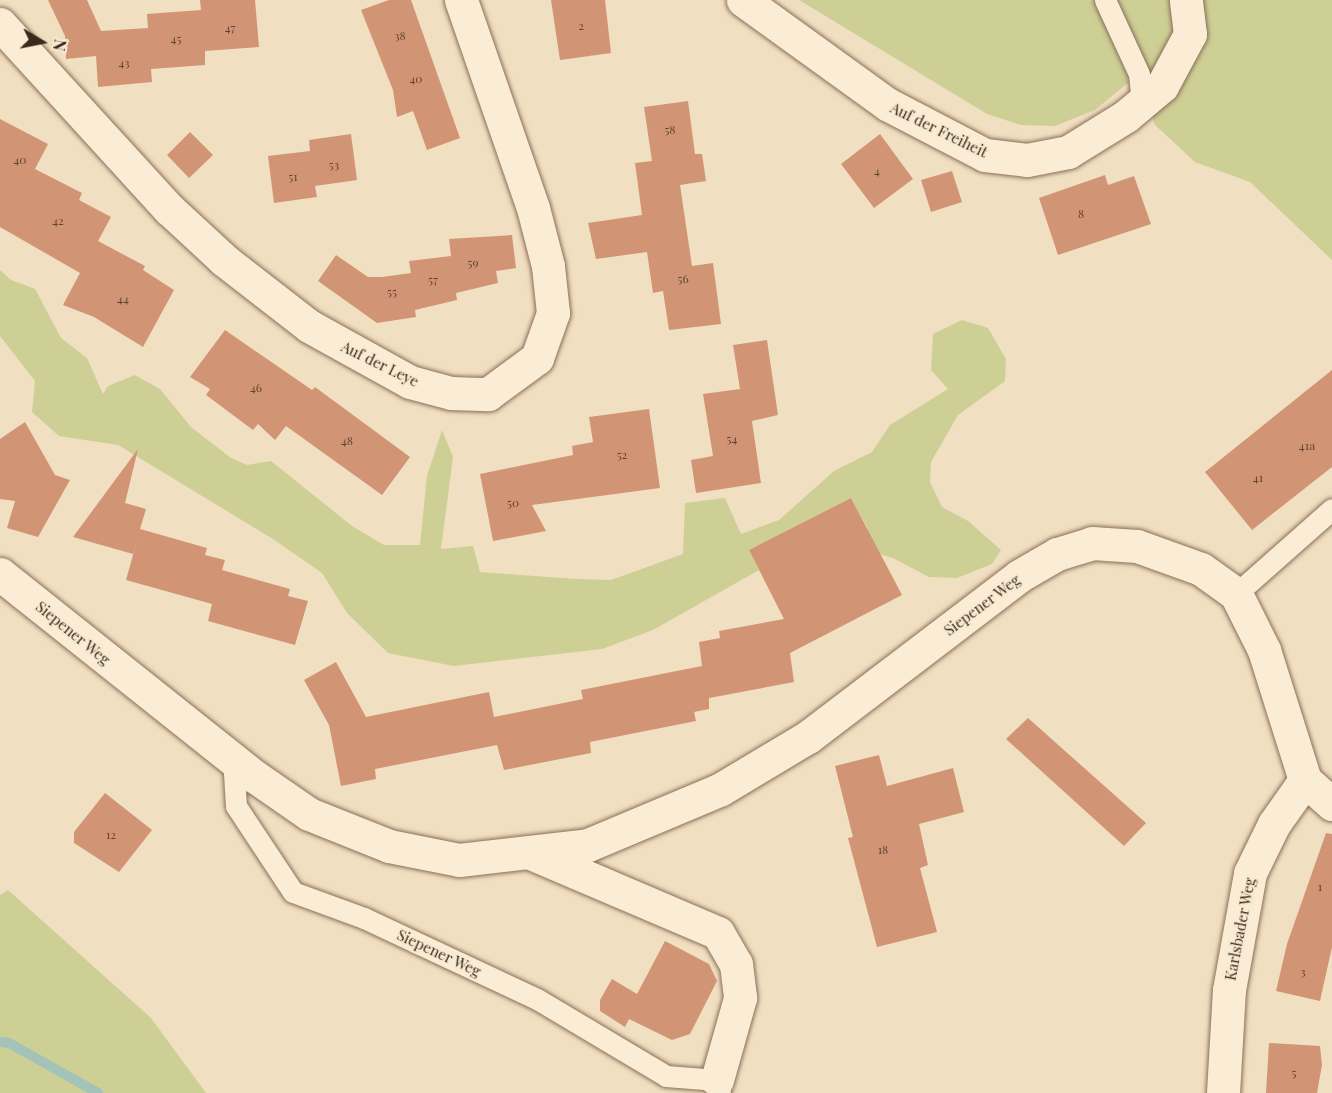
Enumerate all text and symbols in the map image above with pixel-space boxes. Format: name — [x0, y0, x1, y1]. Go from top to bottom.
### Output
north arrow — [12, 12, 72, 72]
house number: 2 — [578, 19, 584, 33]
house number: 47 — [225, 21, 235, 35]
house number: 38 — [394, 29, 406, 43]
house number: 45 — [171, 32, 181, 46]
text: N — [49, 38, 72, 53]
house number: 43 — [118, 56, 130, 70]
house number: 40 — [409, 72, 423, 86]
street label: Auf der Freiheit — [887, 99, 991, 161]
house number: 58 — [664, 123, 676, 137]
house number: 40 — [13, 153, 27, 167]
house number: 53 — [329, 158, 339, 172]
house number: 4 — [874, 164, 880, 178]
house number: 51 — [288, 170, 298, 184]
house number: 8 — [1078, 207, 1084, 221]
house number: 42 — [52, 214, 64, 228]
house number: 59 — [467, 256, 479, 270]
house number: 56 — [677, 272, 689, 286]
house number: 57 — [428, 273, 438, 287]
house number: 55 — [387, 285, 397, 299]
house number: 44 — [117, 292, 129, 306]
street label: Auf der Leye — [338, 337, 422, 391]
house number: 46 — [250, 381, 262, 395]
house number: 54 — [727, 432, 737, 446]
house number: 48 — [341, 434, 353, 448]
house number: 41a — [1299, 439, 1315, 453]
house number: 52 — [617, 448, 627, 462]
house number: 41 — [1253, 471, 1263, 485]
house number: 50 — [507, 496, 519, 510]
street label: Siepener Weg — [940, 570, 1024, 640]
street label: Siepener Weg — [32, 597, 114, 669]
house number: 12 — [106, 828, 116, 842]
house number: 18 — [878, 843, 888, 857]
street label: Karlsbader Weg — [1221, 876, 1259, 982]
house number: 1 — [1318, 880, 1322, 894]
street label: Siepener Weg — [394, 926, 484, 980]
house number: 3 — [1300, 965, 1306, 979]
house number: 5 — [1292, 1066, 1296, 1080]

